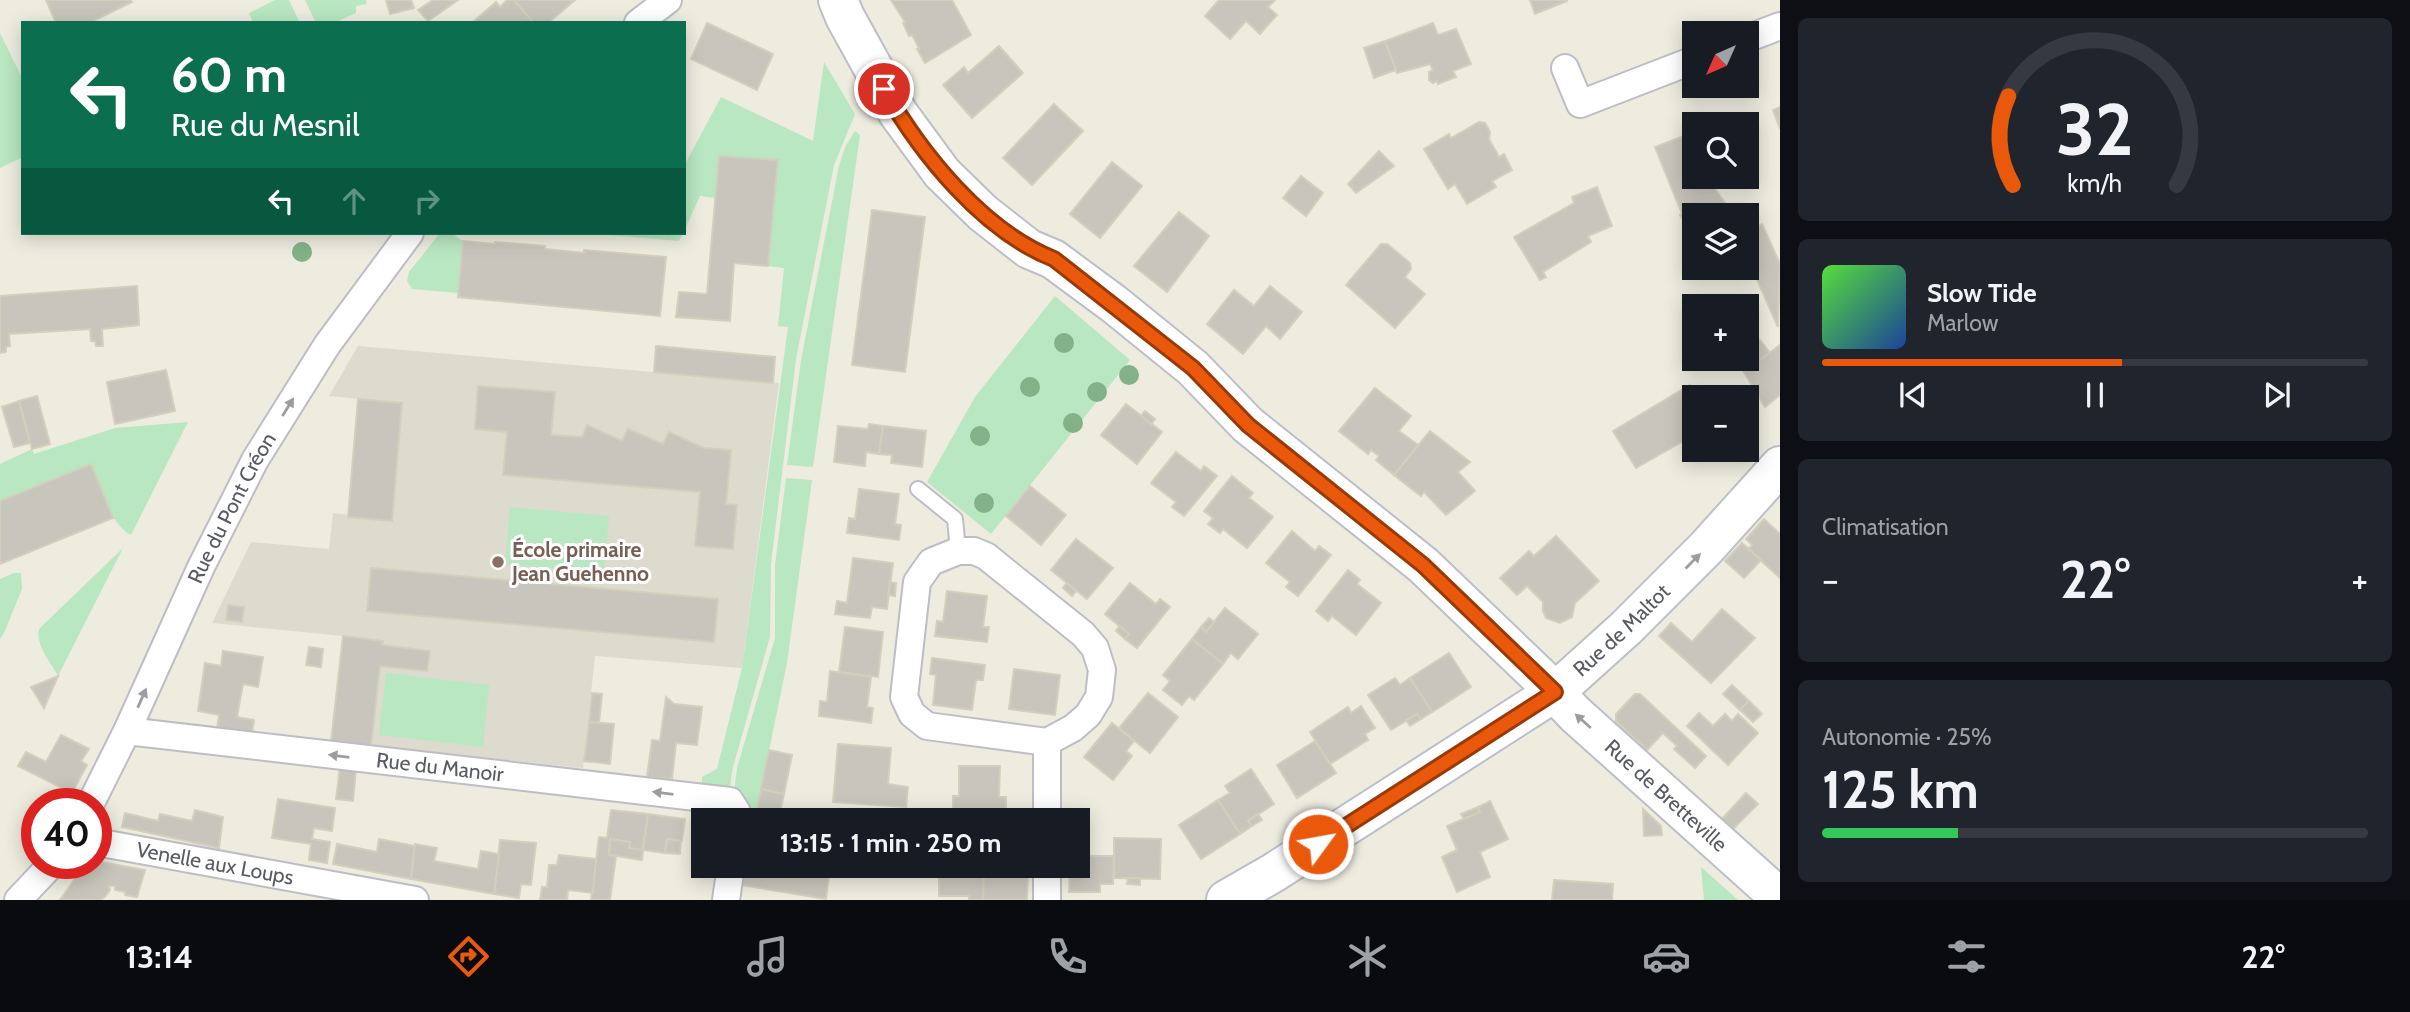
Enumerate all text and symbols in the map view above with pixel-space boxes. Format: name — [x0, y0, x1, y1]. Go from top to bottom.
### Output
north arrow — [1682, 21, 1759, 98]
map controls — [1682, 21, 1759, 462]
text: 60 m — [171, 45, 287, 104]
icon: left — [56, 49, 147, 140]
pin — [854, 59, 914, 119]
icon: arrive — [865, 70, 903, 108]
text: 32 — [2056, 86, 2134, 174]
text: Rue du Mesnil — [171, 105, 359, 144]
button: search — [1682, 112, 1759, 189]
text: km/h — [2068, 168, 2122, 198]
icon: left — [262, 182, 300, 220]
icon: ahead — [335, 182, 373, 220]
icon: right — [408, 182, 446, 220]
button: layers — [1682, 203, 1759, 280]
text: Slow Tide — [1927, 277, 2037, 309]
button: + — [1682, 294, 1759, 371]
text: Marlow — [1927, 309, 1998, 337]
icon: previous — [1894, 376, 1932, 414]
icon: pause — [2076, 376, 2114, 414]
icon: next — [2258, 376, 2296, 414]
button: − — [1682, 385, 1759, 462]
one-way arrow — [281, 398, 294, 417]
street label: Rue du Pont Créon — [182, 428, 281, 587]
text: Climatisation — [1822, 513, 1949, 541]
place label: École primaire Jean Guehenno — [511, 537, 649, 586]
text: 22° — [2060, 548, 2130, 611]
one-way arrow — [1685, 553, 1701, 569]
marker: École primaire Jean Guehenno — [490, 554, 506, 570]
text: − — [1822, 556, 1839, 603]
text: + — [2351, 556, 2368, 603]
street label: Rue de Maltot — [1568, 579, 1675, 682]
one-way arrow — [136, 688, 148, 708]
one-way arrow — [1575, 714, 1592, 730]
text: Autonomie · 25% — [1822, 723, 1992, 751]
street label: Rue de Bretteville — [1600, 734, 1733, 857]
street label: Rue du Manoir — [375, 747, 505, 787]
one-way arrow — [328, 750, 350, 761]
text: 125 km — [1822, 758, 1979, 821]
one-way arrow — [651, 787, 673, 798]
speed limit sign: 40 — [21, 788, 112, 879]
position arrow — [1281, 807, 1355, 881]
text: 13:15 · 1 min · 250 m — [780, 827, 1001, 859]
street label: Venelle aux Loups — [135, 837, 296, 890]
icon: directions — [444, 932, 493, 981]
icon: music — [743, 932, 792, 981]
icon: phone — [1043, 932, 1092, 981]
icon: climate — [1343, 932, 1392, 981]
icon: car — [1642, 932, 1691, 981]
icon: filters — [1942, 932, 1991, 981]
text: 13:14 — [125, 937, 193, 976]
text: 22° — [2242, 937, 2285, 976]

